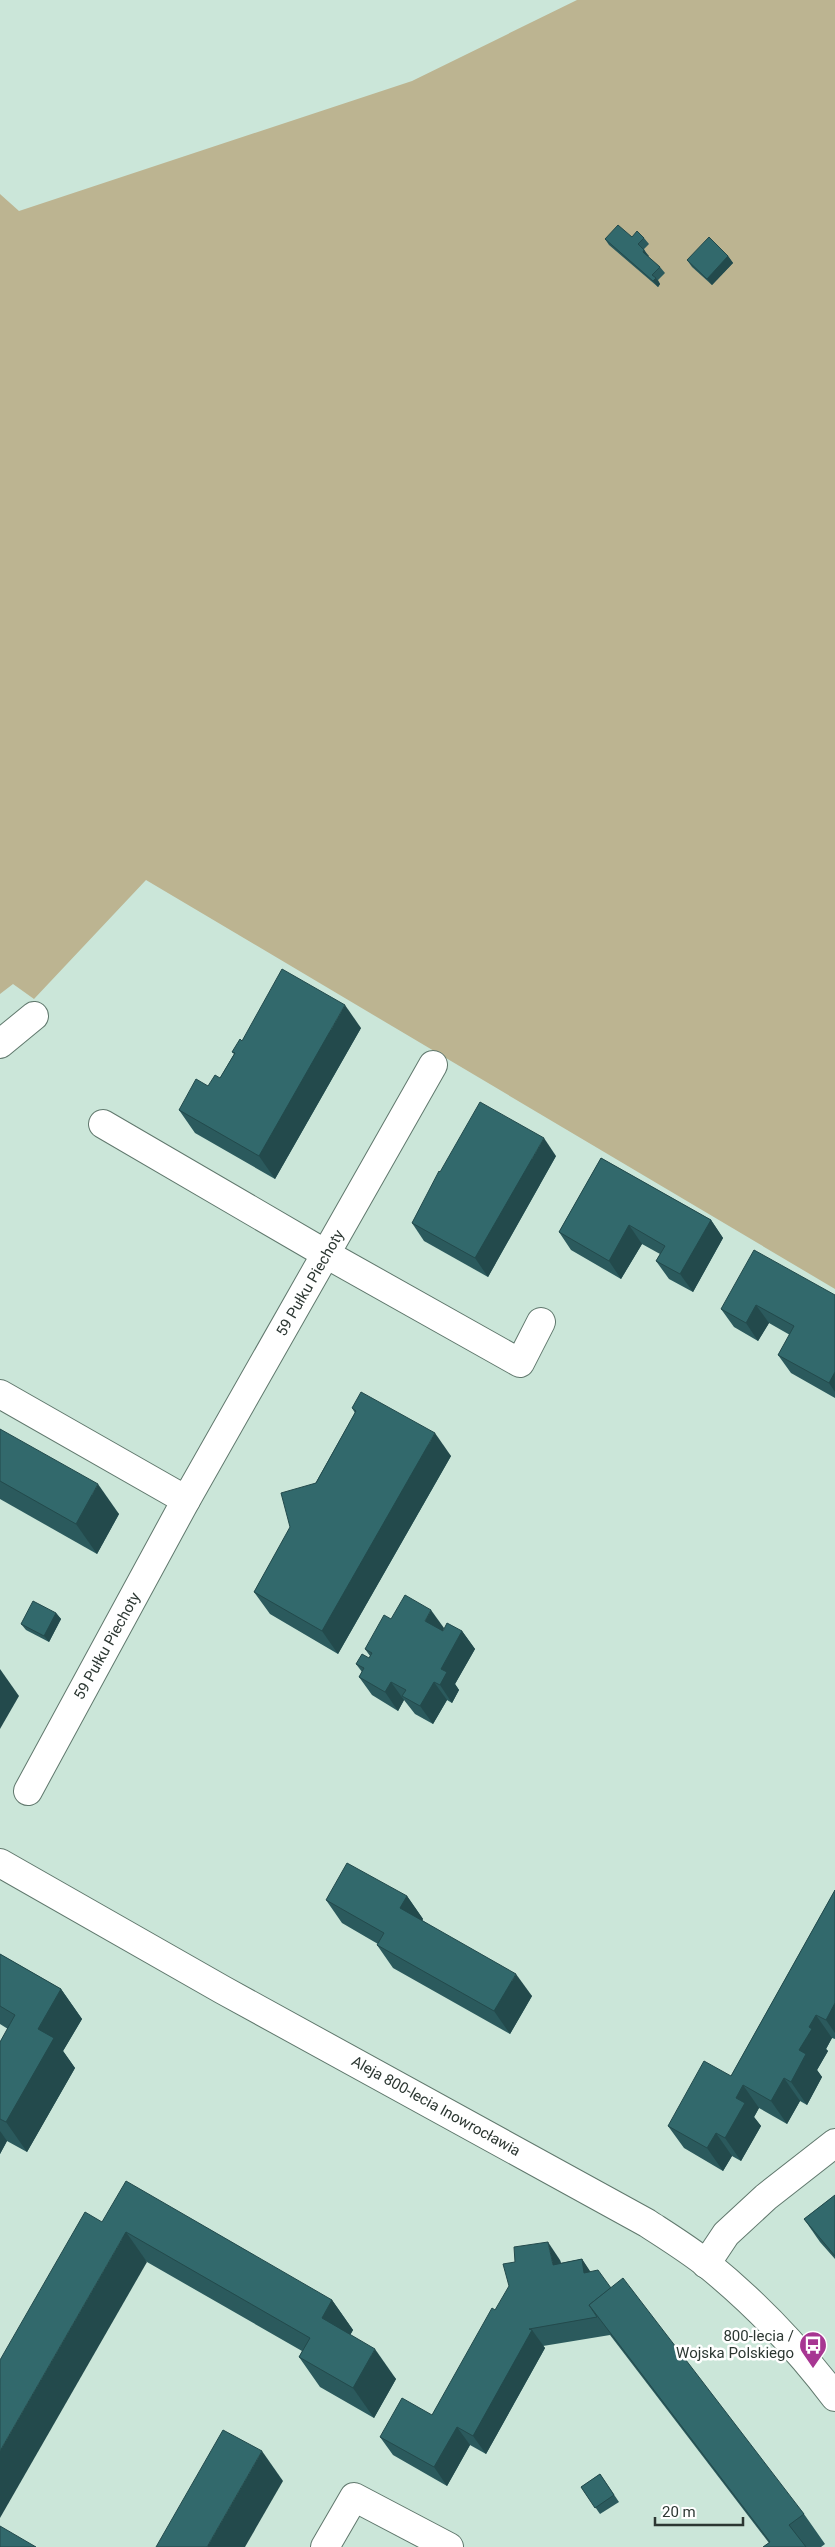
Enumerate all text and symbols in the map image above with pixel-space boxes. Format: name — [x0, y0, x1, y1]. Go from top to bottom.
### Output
street label: 59 Pułku Piechoty — [272, 1227, 348, 1339]
street label: 59 Pułku Piechoty — [70, 1589, 144, 1703]
street label: Aleja 800-lecia Inowrocławia — [349, 2052, 523, 2160]
place label: 800-lecia / Wojska Polskiego — [676, 2327, 794, 2362]
bus stop icon: 800-lecia / Wojska Polskiego — [798, 2330, 828, 2369]
scale bar — [655, 2494, 742, 2526]
text: 20 m — [662, 2503, 696, 2521]

